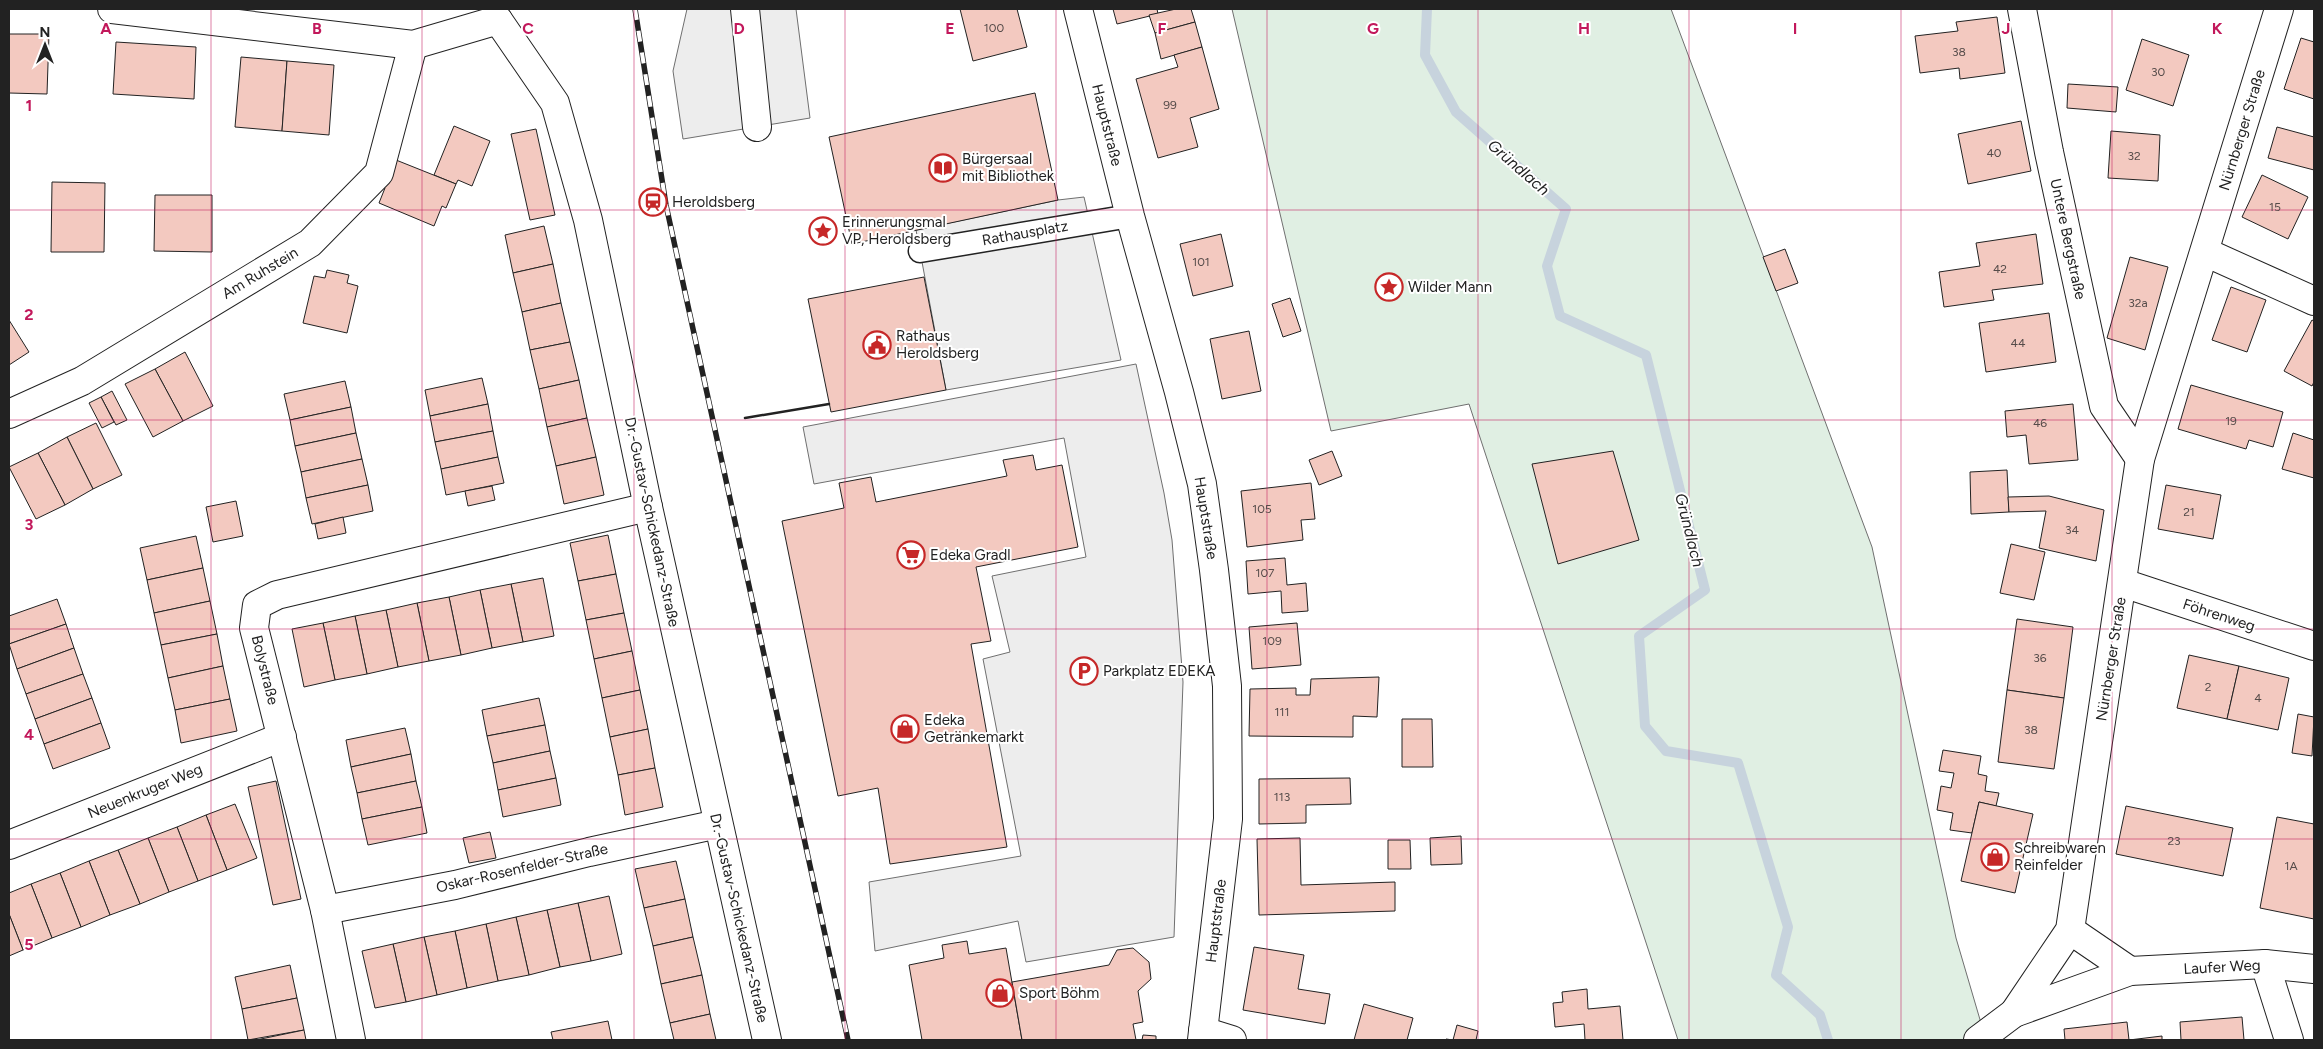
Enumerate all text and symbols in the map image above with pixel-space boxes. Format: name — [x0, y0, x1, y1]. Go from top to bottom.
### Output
text: A — [100, 19, 112, 38]
text: B — [312, 19, 322, 38]
text: C — [522, 19, 534, 38]
text: D — [733, 19, 745, 38]
text: E — [945, 19, 955, 38]
text: F — [1158, 19, 1167, 38]
text: G — [1367, 19, 1379, 38]
text: H — [1578, 19, 1590, 38]
text: I — [1793, 19, 1797, 38]
text: J — [2002, 19, 2010, 38]
text: K — [2212, 19, 2223, 38]
north arrow — [20, 20, 70, 70]
house number: 100 — [984, 21, 1004, 35]
text: N — [40, 24, 50, 41]
house number: 38 — [1952, 45, 1966, 59]
house number: 30 — [2151, 65, 2165, 79]
street label: Nürnberger Straße — [2215, 67, 2269, 193]
street label: Hauptstraße — [1088, 82, 1126, 168]
text: 1 — [26, 96, 32, 115]
house number: 99 — [1163, 98, 1177, 112]
water label: Gründlach — [1484, 135, 1553, 199]
house number: 40 — [1986, 146, 2002, 160]
house number: 32 — [2127, 149, 2141, 163]
place label: Bürgersaal mit Bibliothek — [962, 150, 1055, 185]
library icon: Bürgersaal mit Bibliothek — [928, 153, 958, 183]
street label: Untere Bergstraße — [2046, 177, 2090, 301]
station icon: Heroldsberg — [638, 187, 668, 217]
place label: Heroldsberg — [672, 193, 755, 211]
house number: 15 — [2269, 200, 2281, 214]
place label: Erinnerungsmal VP, Heroldsberg — [842, 213, 951, 248]
place icon: Erinnerungsmal VP, Heroldsberg — [808, 216, 838, 246]
street label: Rathausplatz — [981, 217, 1069, 249]
street label: Am Ruhstein — [219, 243, 301, 303]
house number: 101 — [1192, 255, 1210, 269]
house number: 42 — [1993, 262, 2007, 276]
place icon: Wilder Mann — [1374, 272, 1404, 302]
place label: Wilder Mann — [1408, 278, 1492, 296]
house number: 32a — [2128, 296, 2148, 310]
text: 2 — [24, 305, 34, 324]
place label: Rathaus Heroldsberg — [896, 327, 979, 362]
public building icon: Rathaus Heroldsberg — [862, 330, 892, 360]
house number: 44 — [2011, 336, 2026, 350]
house number: 19 — [2225, 414, 2237, 428]
street label: Dr.-Gustav-Schickedanz-Straße — [621, 415, 683, 629]
house number: 46 — [2033, 416, 2047, 430]
street label: Hauptstraße — [1191, 475, 1221, 561]
water label: Gründlach — [1671, 491, 1708, 569]
house number: 105 — [1252, 502, 1272, 516]
house number: 21 — [2183, 505, 2195, 519]
text: 3 — [25, 515, 34, 534]
house number: 34 — [2065, 523, 2080, 537]
supermarket icon: Edeka Gradl — [896, 540, 926, 570]
place label: Edeka Gradl — [930, 546, 1011, 564]
house number: 107 — [1255, 566, 1275, 580]
street label: Föhrenweg — [2180, 595, 2258, 635]
street label: Nürnberger Straße — [2092, 596, 2130, 722]
street label: Bolystraße — [248, 633, 282, 707]
house number: 109 — [1262, 634, 1282, 648]
house number: 36 — [2033, 651, 2047, 665]
parking icon: Parkplatz EDEKA — [1069, 656, 1099, 686]
place label: Parkplatz EDEKA — [1103, 662, 1215, 680]
house number: 2 — [2205, 680, 2211, 694]
house number: 4 — [2254, 691, 2262, 705]
house number: 111 — [1275, 705, 1289, 719]
place label: Edeka Getränkemarkt — [924, 711, 1024, 746]
shop icon: Edeka Getränkemarkt — [890, 714, 920, 744]
house number: 38 — [2024, 723, 2038, 737]
text: 4 — [24, 725, 34, 744]
street label: Neuenkruger Weg — [85, 760, 205, 822]
house number: 113 — [1274, 790, 1290, 804]
street label: Dr.-Gustav-Schickedanz-Straße — [706, 812, 772, 1024]
house number: 23 — [2167, 834, 2181, 848]
street label: Oskar-Rosenfelder-Straße — [434, 839, 610, 897]
place label: Schreibwaren Reinfelder — [2014, 839, 2106, 874]
shop icon: Schreibwaren Reinfelder — [1980, 842, 2010, 872]
house number: 1A — [2284, 859, 2298, 873]
street label: Hauptstraße — [1202, 878, 1230, 964]
text: 5 — [24, 935, 34, 954]
street label: Laufer Weg — [2183, 956, 2261, 978]
shop icon: Sport Böhm — [985, 978, 1015, 1008]
place label: Sport Böhm — [1019, 984, 1099, 1002]

